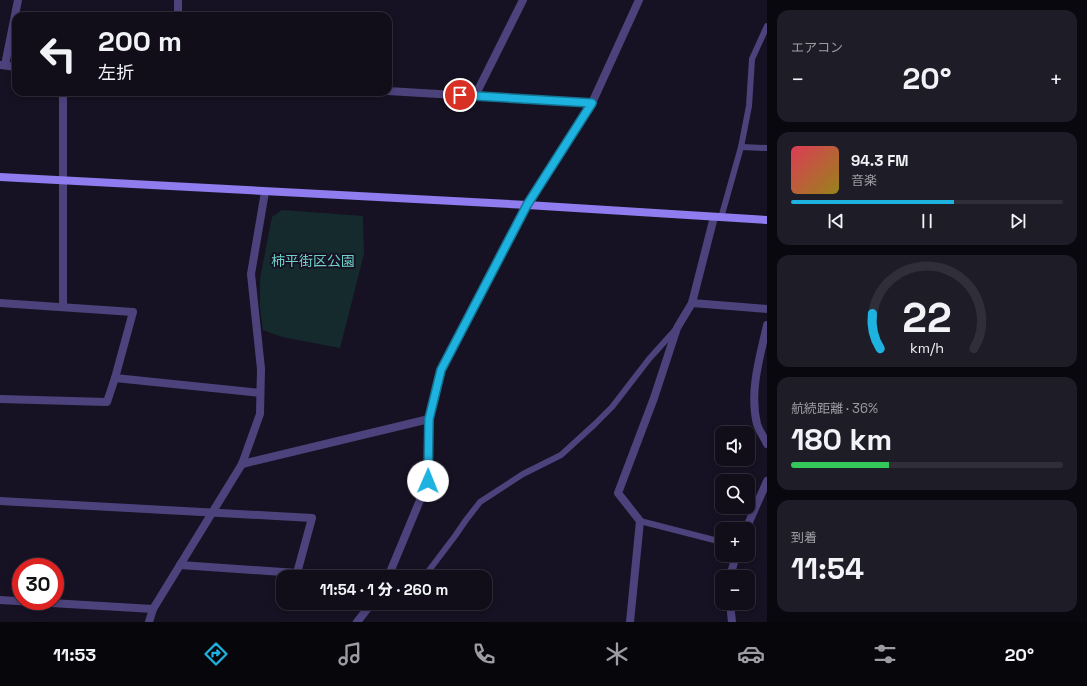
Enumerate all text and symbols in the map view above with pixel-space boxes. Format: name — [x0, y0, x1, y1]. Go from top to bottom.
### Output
text: 200 m — [98, 23, 182, 59]
icon: left — [32, 28, 84, 80]
text: エアコン — [791, 39, 843, 56]
text: 20° — [902, 59, 952, 98]
text: 左折 — [98, 61, 134, 84]
text: − — [791, 65, 805, 93]
text: + — [1049, 65, 1063, 93]
pin — [443, 78, 477, 112]
icon: arrive — [449, 84, 471, 106]
text: 94.3 FM — [851, 151, 908, 170]
text: 音楽 — [851, 172, 877, 189]
icon: previous — [825, 210, 847, 232]
icon: pause — [916, 210, 938, 232]
icon: next — [1007, 210, 1029, 232]
park label: 柿平街区公園 — [271, 252, 355, 270]
text: 22 — [902, 291, 952, 344]
text: km/h — [910, 339, 944, 357]
text: 航続距離 · 36% — [791, 400, 878, 417]
text: 180 km — [791, 420, 892, 459]
map controls — [715, 426, 755, 610]
button: sound — [715, 426, 755, 466]
position arrow — [407, 460, 449, 502]
button: search — [715, 474, 755, 514]
button: + — [715, 522, 755, 562]
text: 到着 — [791, 529, 817, 546]
text: 11:54 — [791, 549, 864, 588]
speed limit sign: 30 — [12, 558, 64, 610]
button: − — [715, 570, 755, 610]
text: 11:54 · 1 分 · 260 m — [320, 580, 448, 599]
icon: directions — [202, 640, 230, 668]
icon: music — [336, 640, 364, 668]
icon: phone — [470, 640, 498, 668]
icon: climate — [603, 640, 631, 668]
icon: car — [737, 640, 765, 668]
icon: filters — [871, 640, 899, 668]
text: 11:53 — [53, 643, 96, 666]
text: 20° — [1005, 643, 1034, 666]

